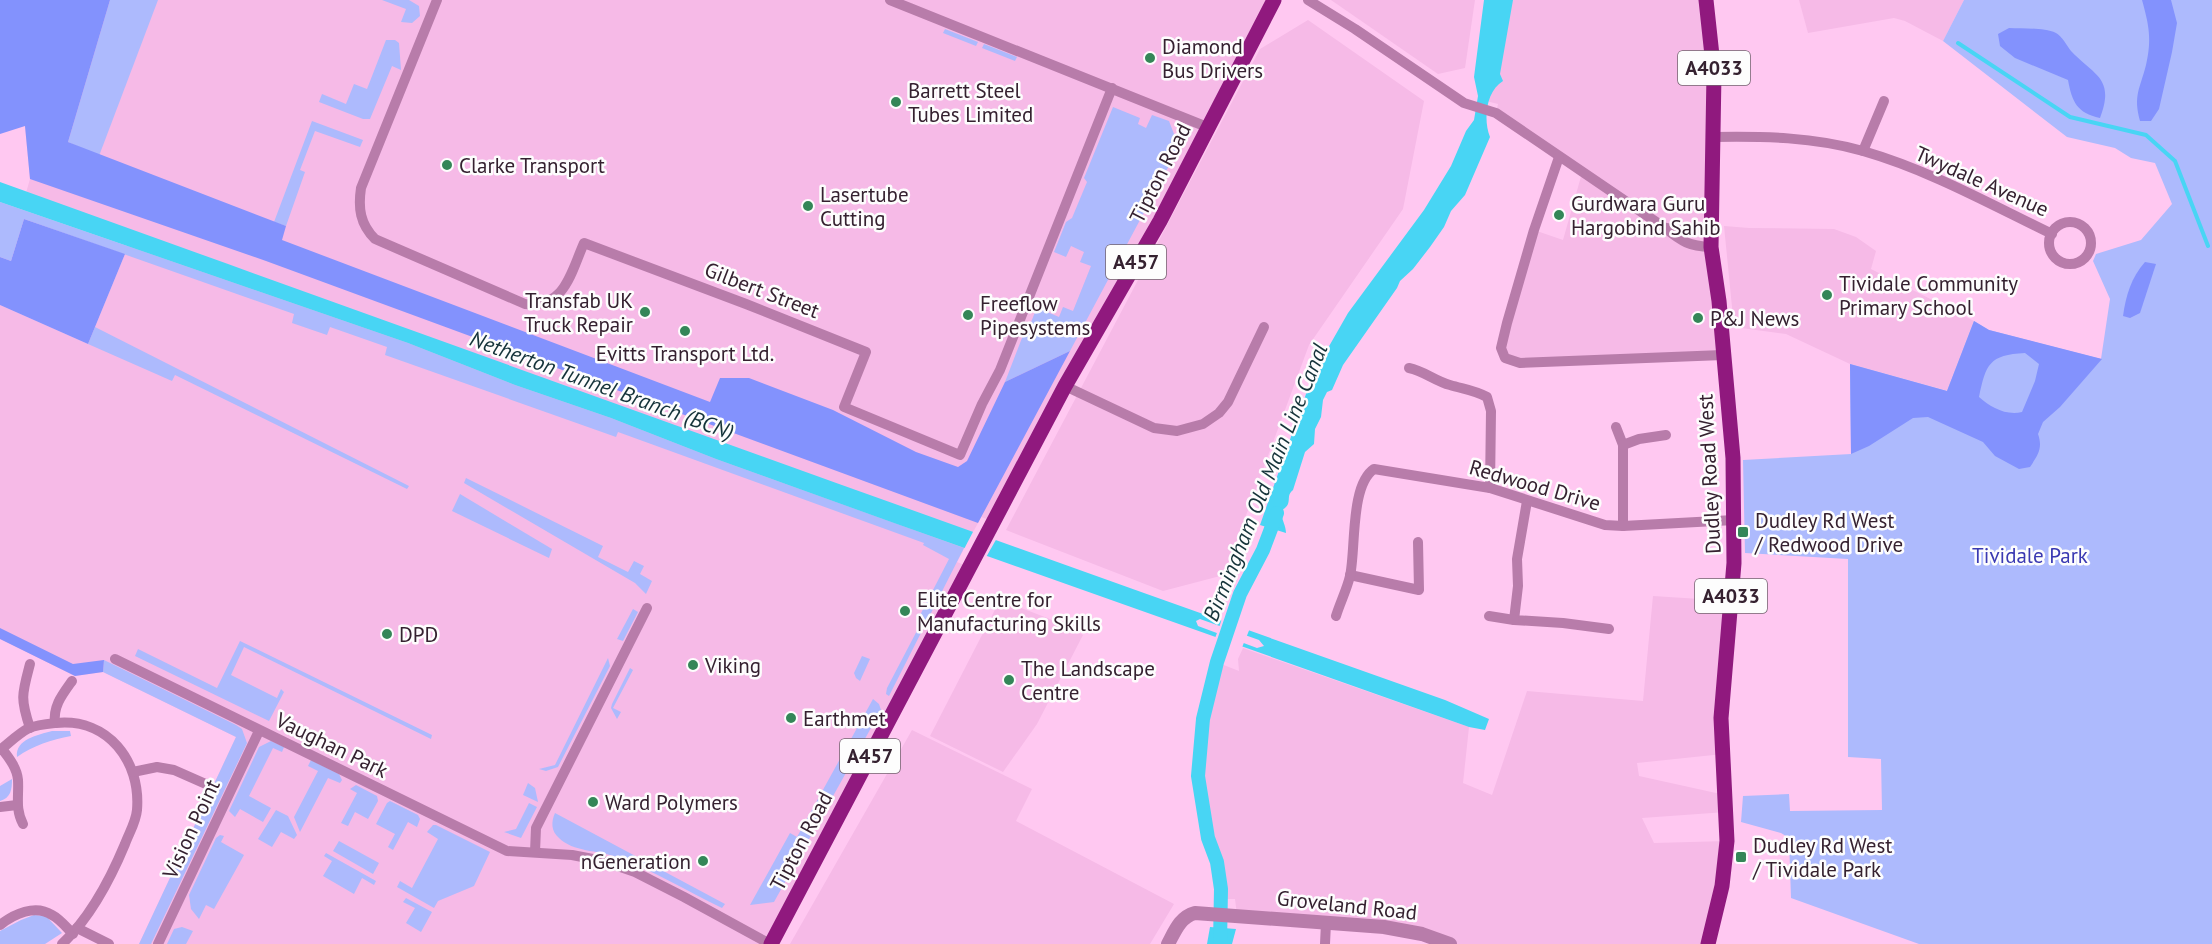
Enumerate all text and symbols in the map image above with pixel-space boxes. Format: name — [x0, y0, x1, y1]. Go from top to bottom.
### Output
place label: Diamond Bus Drivers — [1162, 33, 1263, 84]
marker: Diamond Bus Drivers — [1143, 51, 1157, 65]
road number: A4033 — [1678, 51, 1750, 85]
place label: Barrett Steel Tubes Limited — [908, 77, 1033, 128]
marker: Barrett Steel Tubes Limited — [889, 95, 903, 109]
street label: Tipton Road — [1123, 119, 1197, 227]
street label: Twydale Avenue — [1911, 140, 2053, 222]
place label: Clarke Transport — [459, 152, 605, 179]
marker: Clarke Transport — [440, 158, 454, 172]
place label: Lasertube Cutting — [820, 181, 909, 232]
place label: Gurdwara Guru Hargobind Sahib — [1571, 190, 1721, 241]
marker: Lasertube Cutting — [801, 199, 815, 213]
marker: Gurdwara Guru Hargobind Sahib — [1552, 208, 1566, 222]
road number: A457 — [1106, 245, 1166, 279]
street label: Gilbert Street — [701, 256, 823, 324]
place label: Tividale Community Primary School — [1839, 270, 2018, 321]
place label: Transfab UK Truck Repair — [524, 287, 633, 338]
marker: Tividale Community Primary School — [1820, 288, 1834, 302]
place label: Freeflow Pipesystems — [980, 290, 1090, 341]
marker: Transfab UK Truck Repair — [638, 305, 652, 319]
place label: P&J News — [1710, 305, 1799, 332]
marker: Freeflow Pipesystems — [961, 308, 975, 322]
marker: P&J News — [1691, 311, 1705, 325]
water label: Netherton Tunnel Branch (BCN) — [466, 324, 738, 446]
marker: Evitts Transport Ltd. — [678, 324, 692, 338]
water label: Birmingham Old Main Line Canal — [1196, 339, 1334, 625]
place label: Evitts Transport Ltd. — [596, 340, 774, 367]
street label: Dudley Road West — [1691, 393, 1727, 555]
street label: Redwood Drive — [1466, 453, 1604, 517]
place label: Dudley Rd West / Redwood Drive — [1754, 507, 1903, 558]
marker: Dudley Rd West / Redwood Drive — [1736, 525, 1750, 539]
park label: Tividale Park — [1972, 542, 2088, 569]
road number: A4033 — [1695, 579, 1767, 613]
place label: Elite Centre for Manufacturing Skills — [917, 586, 1101, 637]
marker: Elite Centre for Manufacturing Skills — [898, 604, 912, 618]
place label: DPD — [399, 621, 438, 648]
marker: DPD — [380, 627, 394, 641]
place label: Viking — [704, 652, 761, 679]
place label: The Landscape Centre — [1021, 655, 1155, 706]
marker: Viking — [686, 658, 700, 672]
marker: The Landscape Centre — [1002, 673, 1016, 687]
place label: Earthmet — [803, 705, 886, 732]
street label: Vaughan Park — [271, 706, 393, 784]
marker: Earthmet — [784, 711, 798, 725]
road number: A457 — [840, 739, 900, 773]
street label: Vision Point — [156, 775, 226, 884]
street label: Tipton Road — [764, 787, 838, 895]
place label: Ward Polymers — [605, 789, 738, 816]
marker: Ward Polymers — [586, 795, 600, 809]
place label: Dudley Rd West / Tividale Park — [1752, 832, 1892, 883]
place label: nGeneration — [581, 848, 691, 875]
marker: Dudley Rd West / Tividale Park — [1734, 850, 1748, 864]
marker: nGeneration — [696, 854, 710, 868]
street label: Groveland Road — [1275, 884, 1419, 926]

